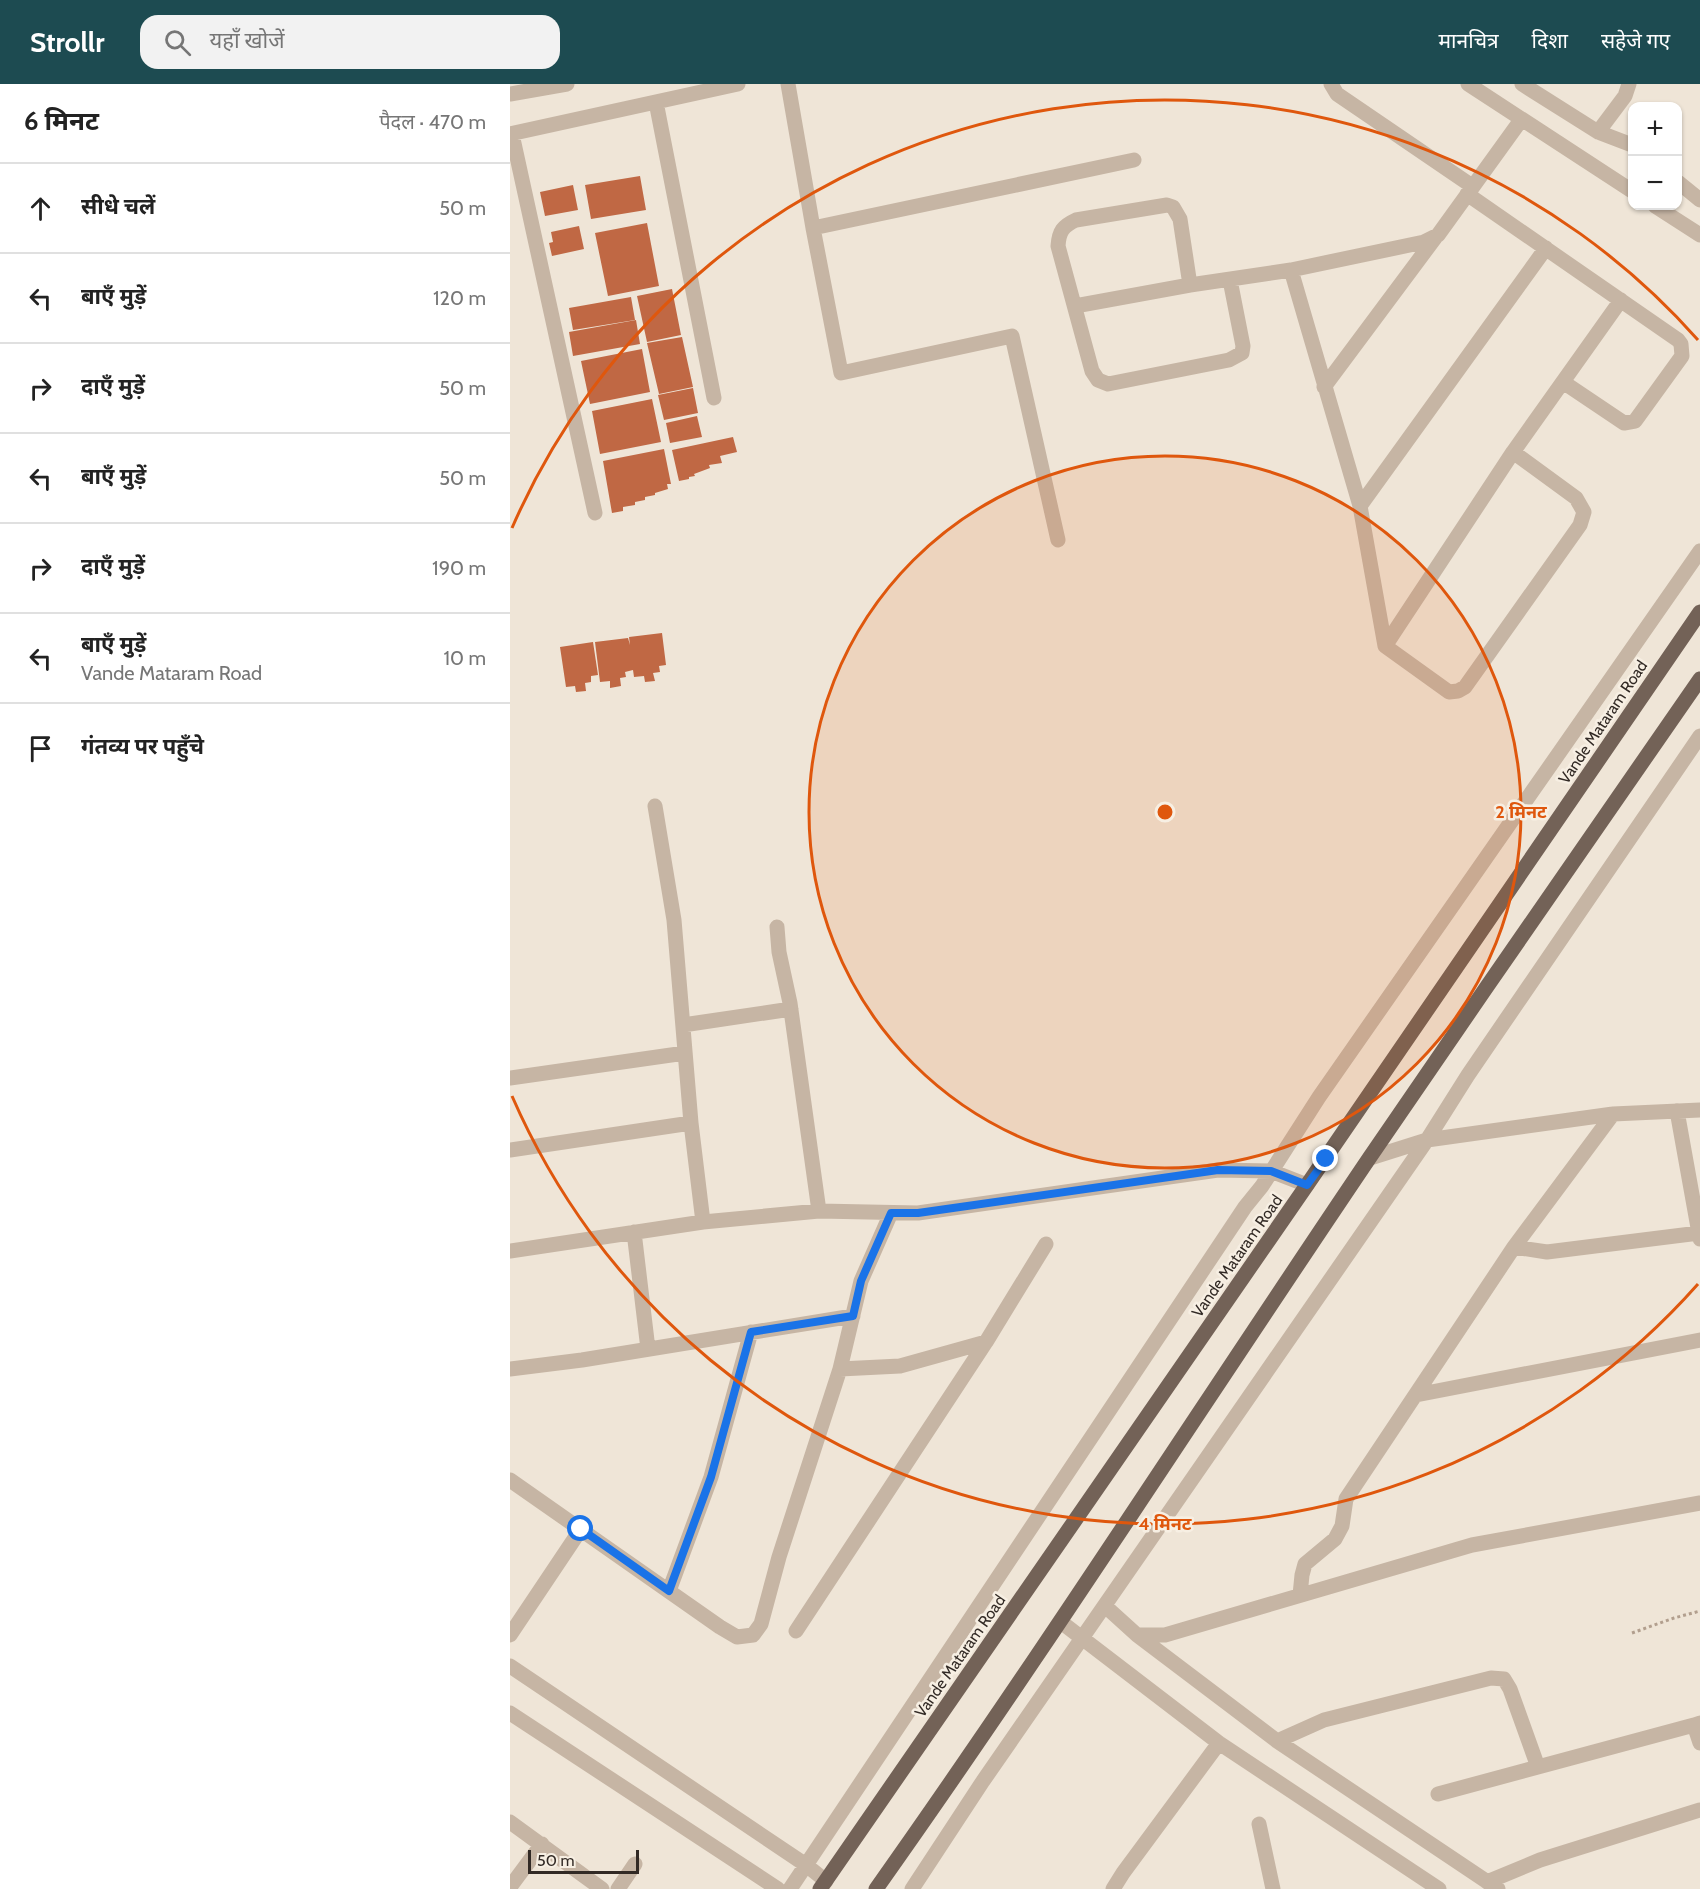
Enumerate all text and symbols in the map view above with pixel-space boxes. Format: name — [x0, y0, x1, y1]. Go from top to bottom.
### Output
search box — [140, 15, 560, 69]
text: Strollr — [30, 25, 104, 59]
icon: search — [161, 26, 194, 59]
text: यहाँ खोजें — [209, 27, 285, 54]
text: मानचित्र — [1439, 28, 1499, 53]
text: दिशा — [1532, 28, 1568, 53]
text: सहेजे गए — [1601, 28, 1670, 53]
map controls — [1628, 102, 1682, 210]
button: + — [1628, 102, 1682, 156]
text: 6 मिनट — [24, 105, 99, 137]
text: पैदल · 470 m — [379, 110, 486, 134]
button: − — [1628, 156, 1682, 210]
icon: ahead — [24, 192, 57, 225]
text: सीधे चलें — [81, 193, 155, 220]
text: 50 m — [439, 196, 486, 220]
icon: left — [24, 282, 57, 315]
text: बाएँ मुड़ें — [81, 283, 146, 310]
text: 120 m — [433, 286, 486, 310]
icon: right — [24, 372, 57, 405]
text: दाएँ मुड़ें — [81, 373, 145, 400]
text: 50 m — [439, 376, 486, 400]
icon: left — [24, 462, 57, 495]
text: बाएँ मुड़ें — [81, 463, 146, 490]
text: 50 m — [439, 466, 486, 490]
icon: right — [24, 552, 57, 585]
text: दाएँ मुड़ें — [81, 553, 145, 580]
text: 190 m — [432, 556, 486, 580]
text: बाएँ मुड़ें — [81, 631, 146, 658]
icon: left — [24, 642, 57, 675]
text: 10 m — [443, 646, 486, 670]
street label: Vande Mataram Road — [1555, 657, 1651, 787]
text: Vande Mataram Road — [81, 661, 262, 685]
icon: arrive — [24, 732, 57, 765]
text: गंतव्य पर पहुँचे — [81, 733, 204, 760]
text: 2 मिनट — [1495, 801, 1547, 823]
centre of rings — [1155, 802, 1175, 822]
route end — [1312, 1145, 1338, 1171]
street label: Vande Mataram Road — [1188, 1191, 1286, 1321]
text: 4 मिनट — [1138, 1513, 1192, 1535]
route start — [567, 1515, 593, 1541]
street label: Vande Mataram Road — [911, 1591, 1009, 1721]
scale bar — [528, 1847, 639, 1874]
text: 50 m — [537, 1851, 574, 1870]

